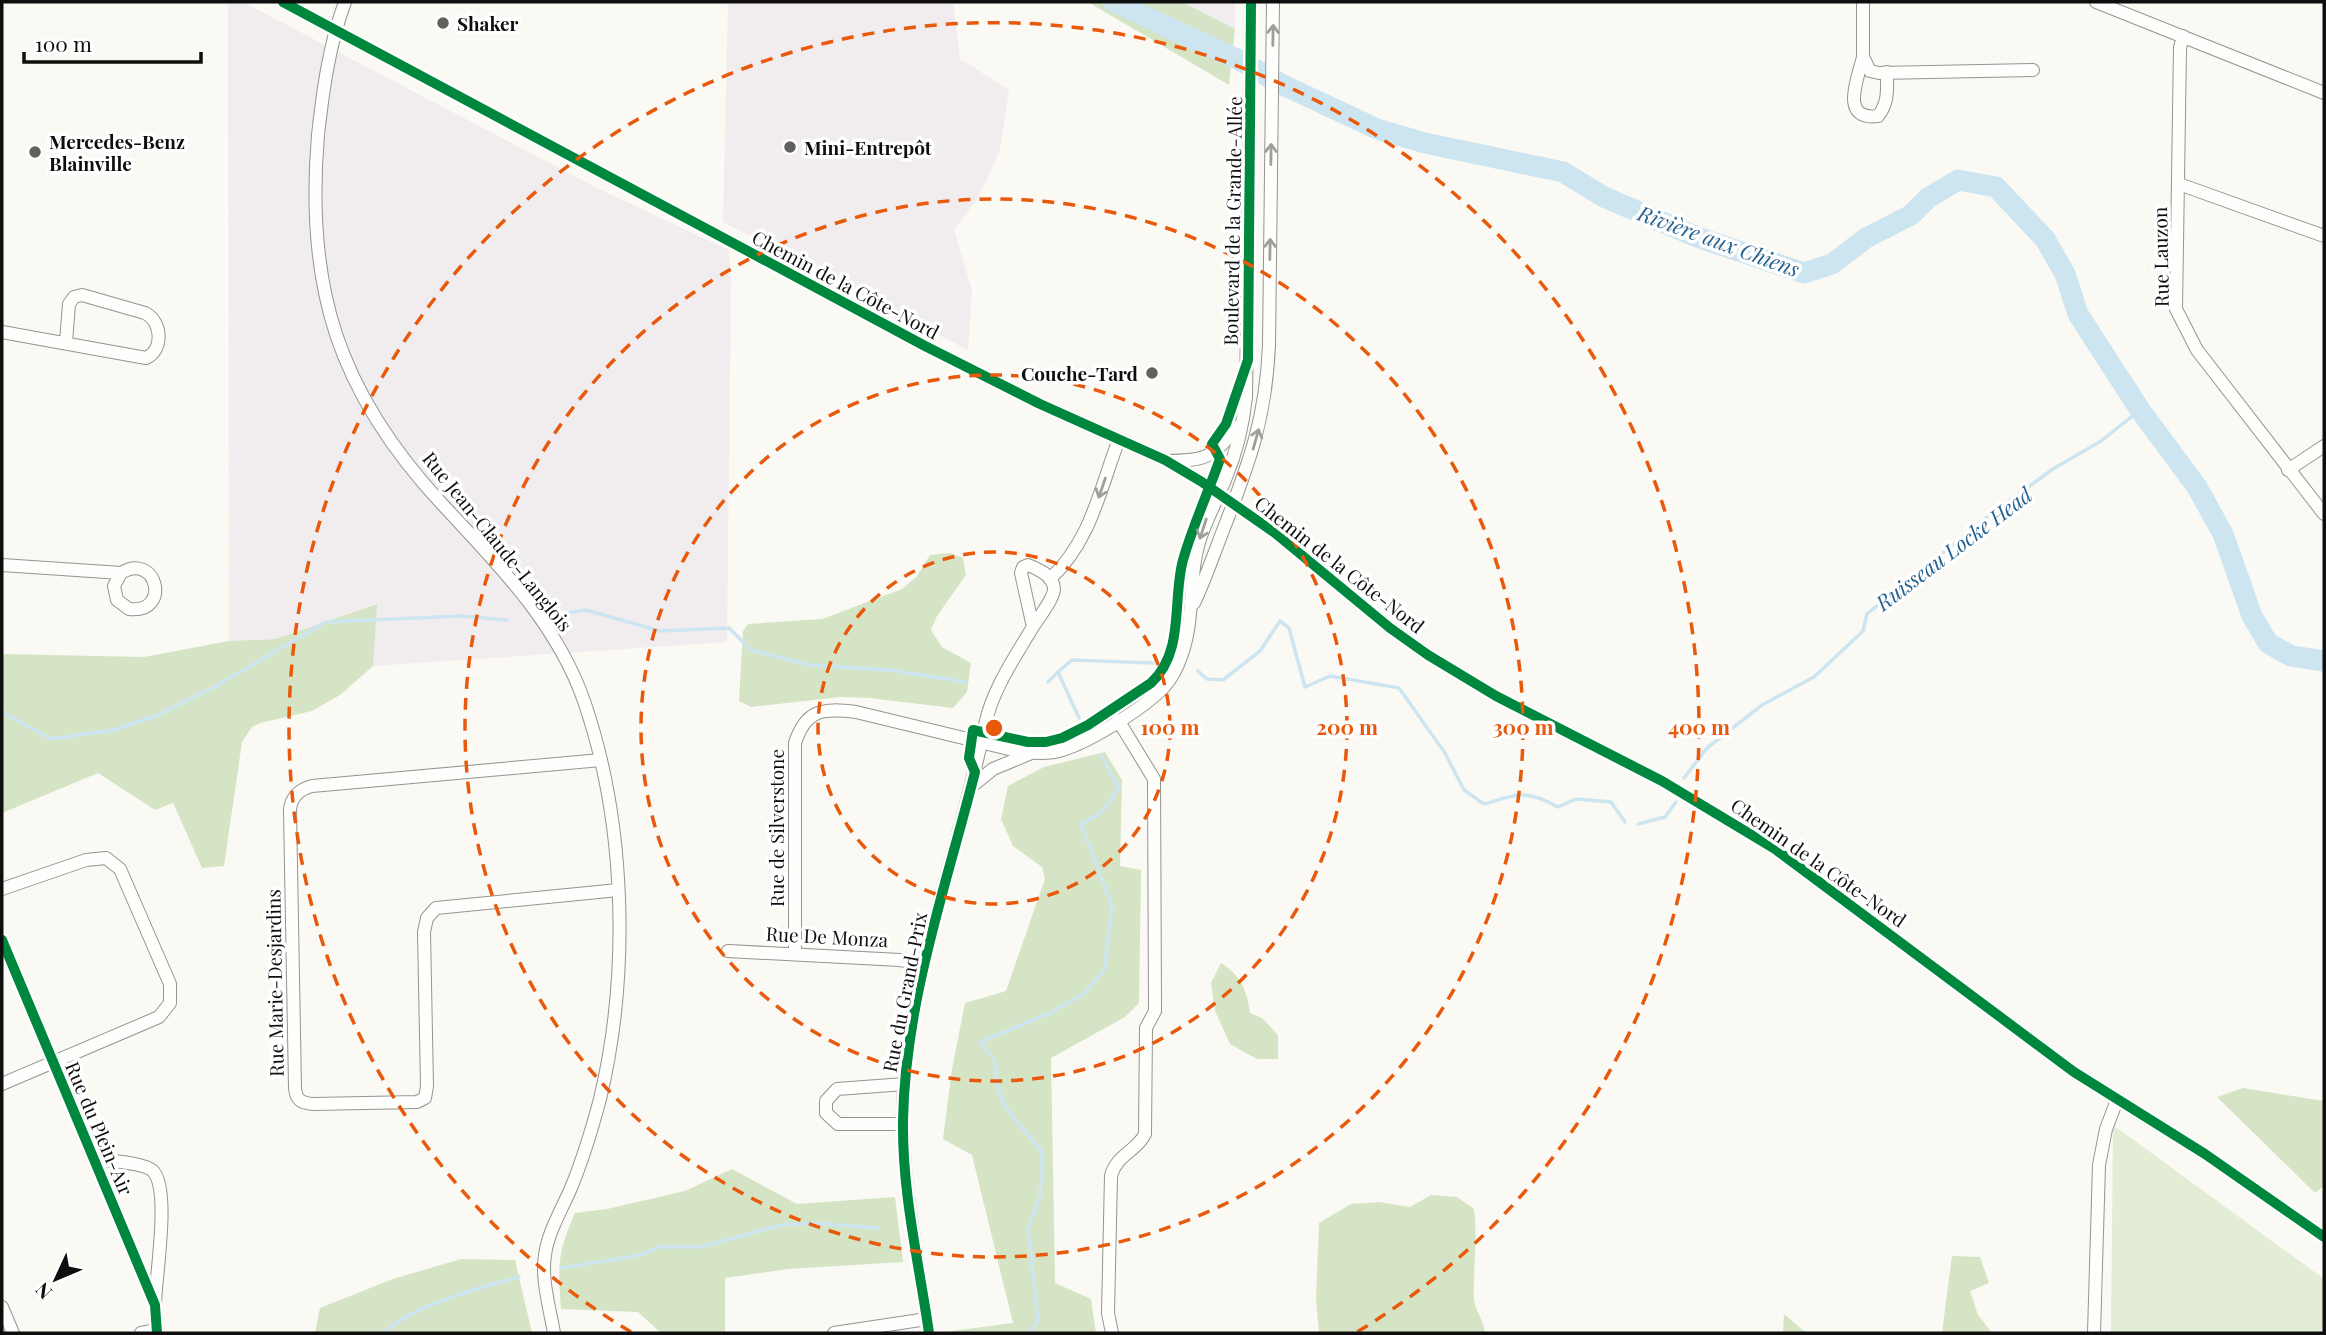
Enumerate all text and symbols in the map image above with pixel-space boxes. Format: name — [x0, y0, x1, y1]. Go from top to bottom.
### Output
place label: Shaker — [457, 10, 519, 36]
marker: Shaker — [435, 15, 451, 31]
scale bar — [24, 21, 201, 65]
one-way arrow — [1266, 24, 1279, 47]
text: 100 m — [35, 29, 92, 57]
street label: Boulevard de la Grande-Allée — [1217, 96, 1247, 346]
place label: Mercedes-Benz Blainville — [49, 128, 185, 176]
place label: Mini-Entrepôt — [804, 134, 932, 160]
marker: Mini-Entrepôt — [782, 139, 798, 155]
one-way arrow — [1265, 142, 1278, 165]
marker: Mercedes-Benz Blainville — [27, 144, 43, 160]
water label: Rivière aux Chiens — [1633, 197, 1804, 282]
street label: Rue Lauzon — [2146, 206, 2174, 307]
street label: Chemin de la Côte-Nord — [748, 224, 944, 344]
one-way arrow — [1263, 237, 1277, 260]
place label: Couche-Tard — [1021, 360, 1139, 386]
marker: Couche-Tard — [1144, 365, 1160, 381]
one-way arrow — [1250, 428, 1263, 450]
street label: Rue Jean-Claude-Langlois — [417, 446, 579, 636]
one-way arrow — [1094, 476, 1107, 498]
water label: Ruisseau Locke Head — [1868, 480, 2037, 617]
street label: Chemin de la Côte-Nord — [1250, 490, 1430, 638]
one-way arrow — [1196, 518, 1209, 540]
text: 100 m — [1140, 712, 1200, 740]
text: 200 m — [1316, 712, 1378, 740]
text: 300 m — [1492, 712, 1554, 740]
text: 400 m — [1668, 712, 1730, 740]
centre of rings — [982, 716, 1006, 740]
street label: Rue de Silverstone — [763, 749, 789, 907]
street label: Chemin de la Côte-Nord — [1726, 792, 1912, 932]
street label: Rue Marie-Desjardins — [259, 889, 289, 1077]
street label: Rue du Grand-Prix — [876, 910, 932, 1074]
street label: Rue De Monza — [765, 920, 889, 952]
street label: Rue du Plein-Air — [60, 1057, 140, 1199]
north arrow — [21, 1244, 91, 1314]
text: N — [29, 1277, 57, 1305]

